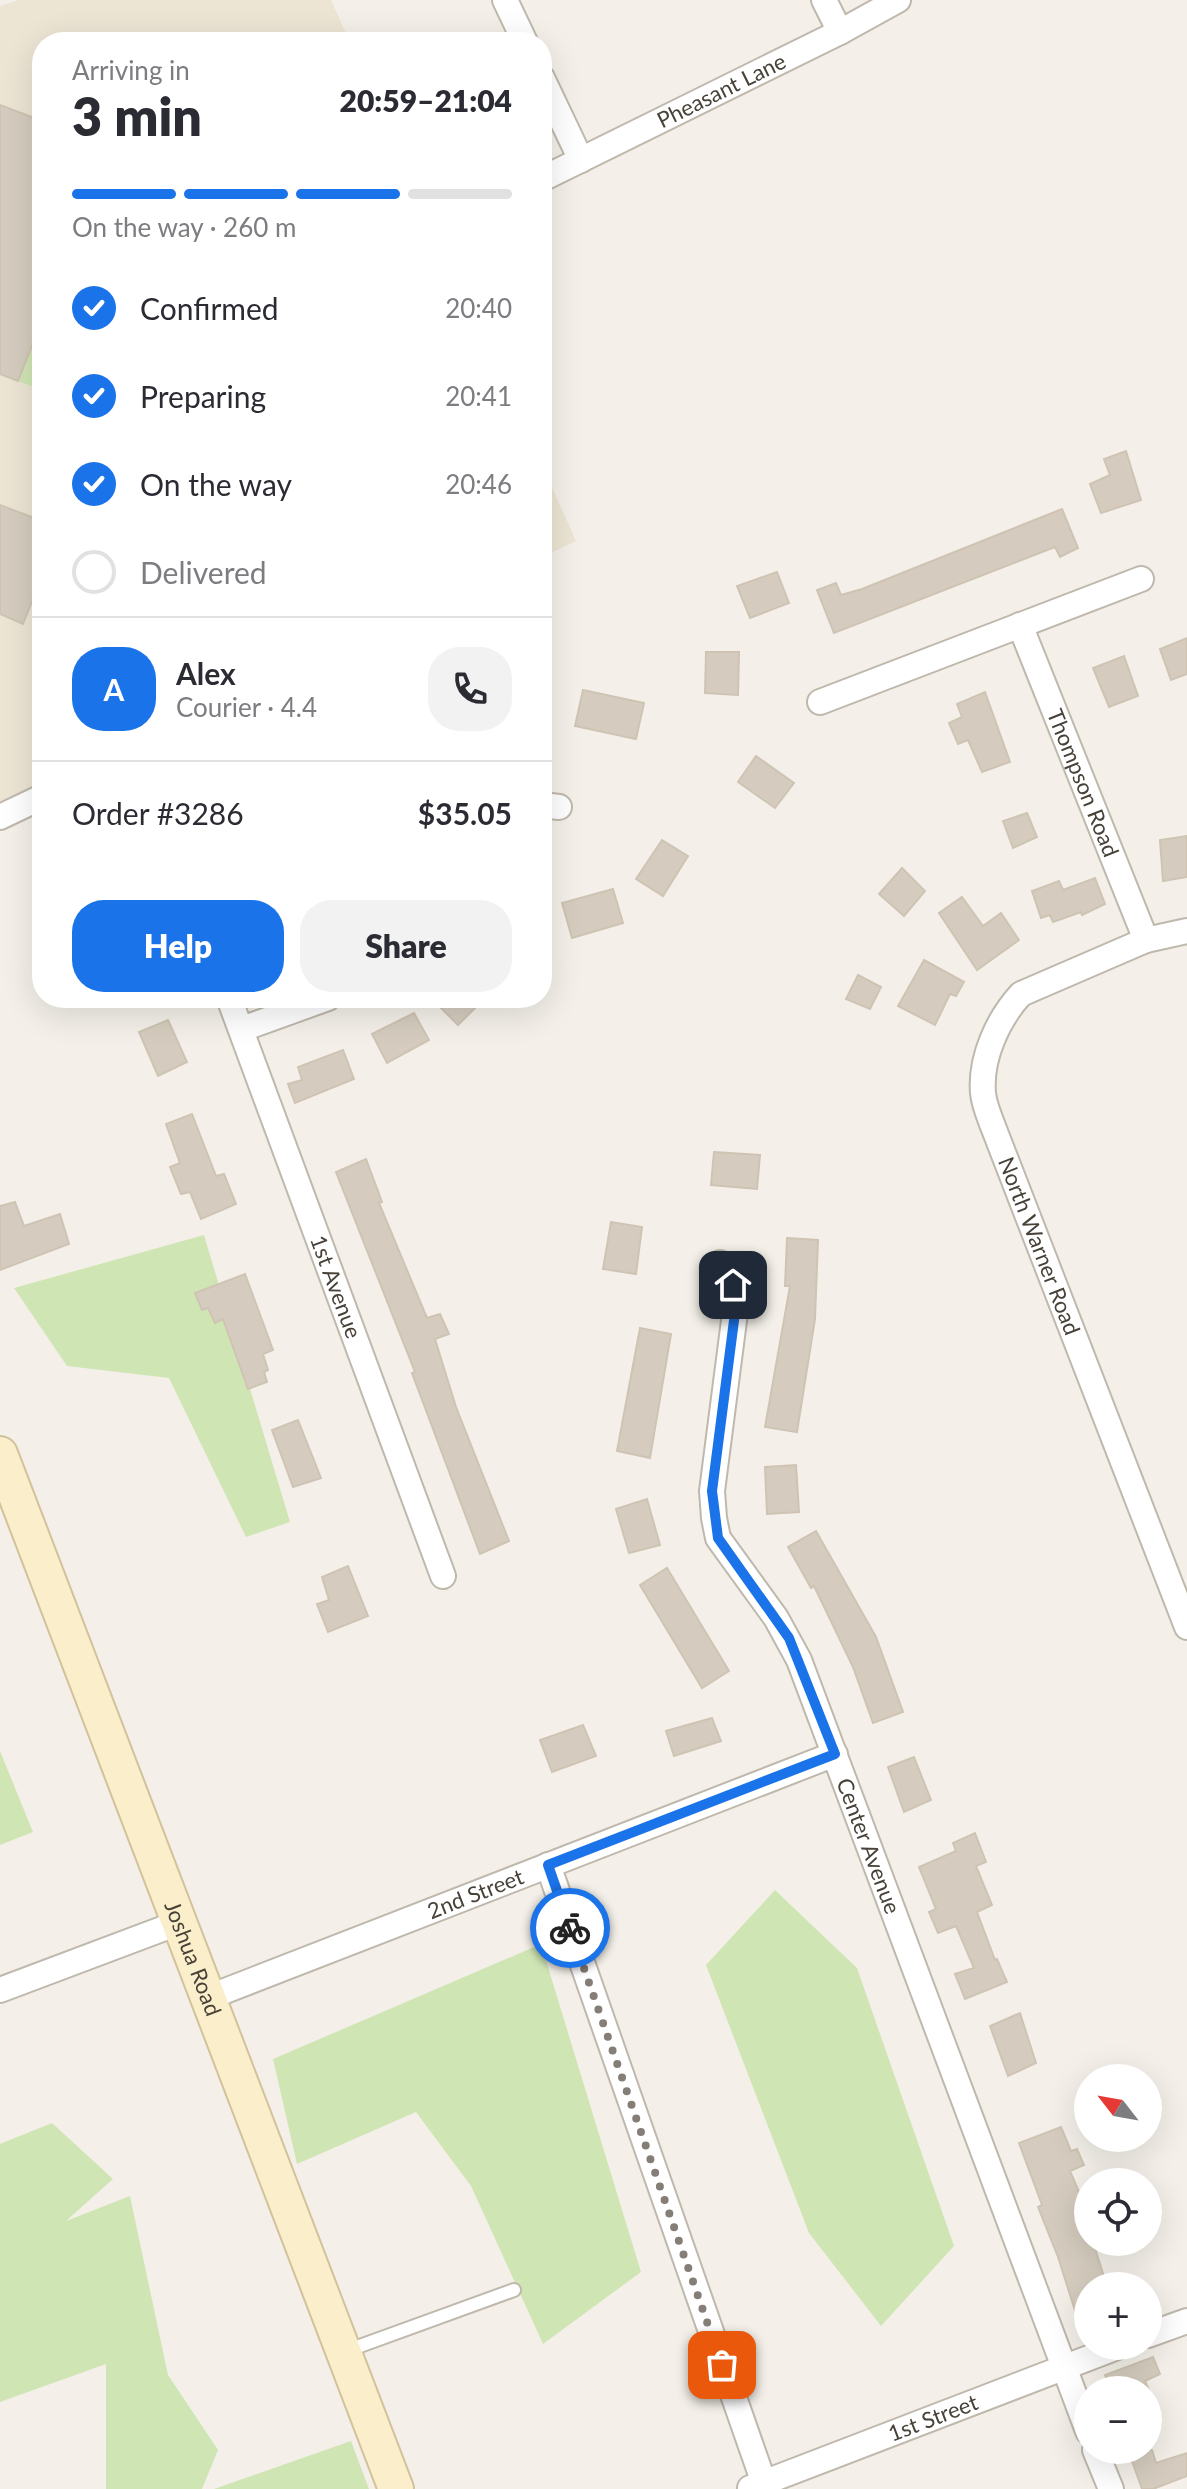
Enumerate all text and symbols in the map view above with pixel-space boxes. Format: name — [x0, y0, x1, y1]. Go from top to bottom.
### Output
street label: Pheasant Lane — [652, 47, 790, 133]
text: Arriving in — [72, 54, 190, 86]
text: 20:59–21:04 — [339, 82, 512, 118]
text: 3 min — [72, 85, 202, 147]
text: On the way · 260 m — [72, 211, 296, 243]
icon: check — [72, 286, 116, 330]
text: Confirmed — [140, 290, 279, 326]
text: 20:40 — [445, 292, 512, 324]
icon: check — [72, 374, 116, 418]
text: Preparing — [140, 378, 266, 414]
text: 20:41 — [445, 380, 512, 412]
icon: check — [72, 462, 116, 506]
text: On the way — [140, 466, 292, 502]
text: 20:46 — [445, 468, 512, 500]
text: Delivered — [140, 554, 267, 590]
button: phone — [428, 647, 512, 731]
text: Alex — [176, 655, 236, 691]
text: A — [104, 671, 124, 707]
text: Courier · 4.4 — [176, 691, 317, 723]
street label: Thompson Road — [1042, 705, 1125, 860]
text: Order #3286 — [72, 795, 244, 831]
text: $35.05 — [418, 795, 512, 831]
button: Help — [72, 900, 284, 992]
button: Share — [300, 900, 512, 992]
street label: North Warner Road — [993, 1153, 1086, 1339]
street label: 1st Avenue — [305, 1231, 368, 1342]
pin — [699, 1251, 767, 1319]
icon: home — [711, 1263, 755, 1307]
street label: Center Avenue — [831, 1774, 907, 1917]
street label: 2nd Street — [423, 1862, 527, 1924]
courier — [530, 1888, 610, 1968]
street label: Joshua Road — [159, 1897, 228, 2019]
icon: bike — [548, 1906, 592, 1950]
north arrow — [1074, 2064, 1162, 2152]
map controls — [1074, 2064, 1162, 2464]
button: locate — [1074, 2168, 1162, 2256]
button: + — [1074, 2272, 1162, 2360]
pin — [688, 2331, 756, 2399]
icon: bag — [700, 2343, 744, 2387]
button: − — [1074, 2376, 1162, 2464]
street label: 1st Street — [884, 2388, 982, 2447]

